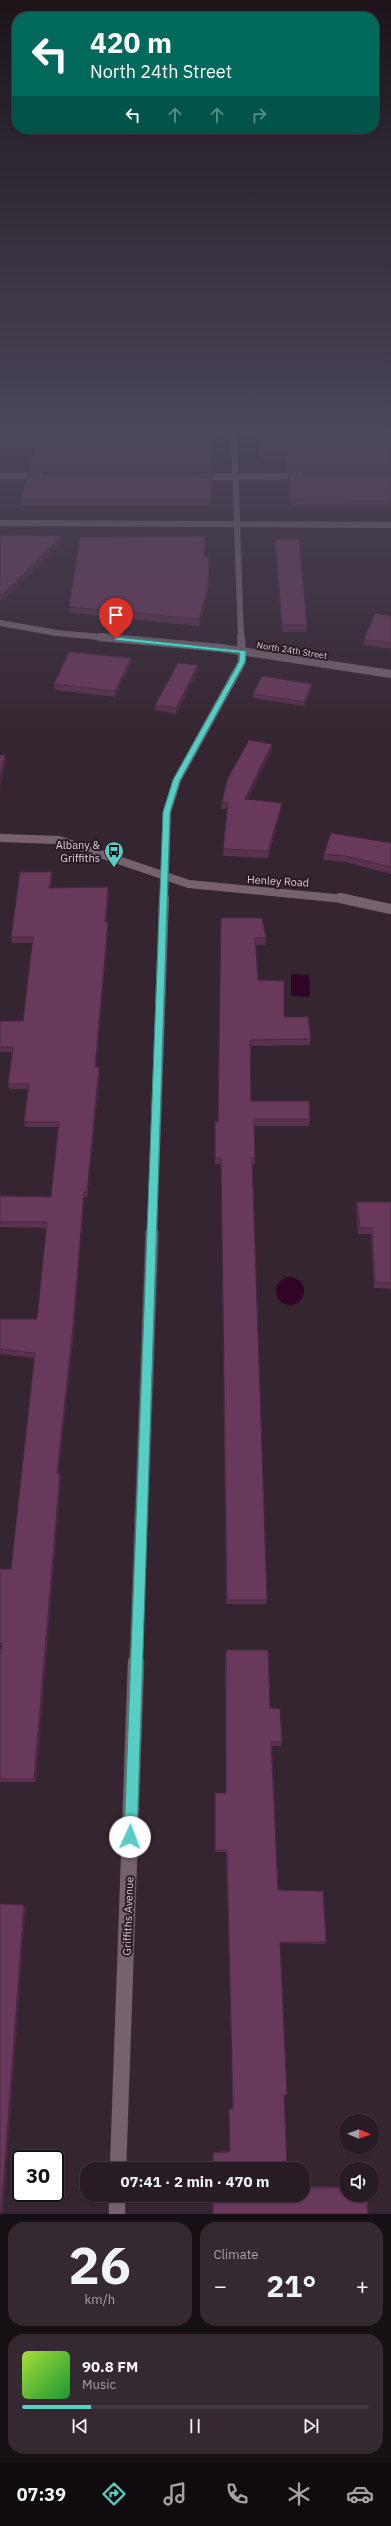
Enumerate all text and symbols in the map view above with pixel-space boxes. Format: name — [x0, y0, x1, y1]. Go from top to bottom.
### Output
text: 420 m — [90, 24, 172, 61]
icon: left — [24, 28, 76, 80]
text: North 24th Street — [90, 60, 232, 83]
icon: left — [122, 104, 144, 126]
icon: ahead — [164, 104, 186, 126]
icon: ahead — [206, 104, 228, 126]
icon: right — [248, 104, 270, 126]
pin — [99, 598, 133, 639]
icon: arrive — [105, 604, 127, 626]
street label: North 24th Street — [256, 639, 328, 661]
place label: Albany & Griffiths — [56, 838, 100, 865]
bus stop icon: Albany & Griffiths — [103, 840, 125, 868]
street label: Henley Road — [246, 872, 310, 890]
position arrow — [109, 1816, 151, 1858]
street label: Griffiths Avenue — [120, 1876, 136, 1956]
north arrow — [339, 2114, 379, 2154]
map controls — [339, 2114, 379, 2202]
speed limit sign: 30 — [12, 2150, 64, 2202]
button: sound — [339, 2162, 379, 2202]
text: 07:41 · 2 min · 470 m — [121, 2172, 269, 2191]
text: 26 — [69, 2231, 131, 2298]
text: Climate — [214, 2246, 258, 2263]
text: 21° — [266, 2266, 316, 2305]
text: − — [214, 2271, 227, 2300]
text: + — [356, 2271, 369, 2300]
text: km/h — [84, 2291, 115, 2308]
text: 90.8 FM — [82, 2357, 138, 2376]
text: Music — [82, 2376, 116, 2393]
icon: previous — [69, 2415, 91, 2437]
icon: pause — [184, 2415, 206, 2437]
icon: next — [300, 2415, 322, 2437]
icon: directions — [100, 2480, 128, 2508]
icon: music — [161, 2480, 189, 2508]
icon: phone — [223, 2480, 251, 2508]
icon: climate — [285, 2480, 313, 2508]
icon: car — [346, 2480, 374, 2508]
text: 07:39 — [17, 2483, 66, 2506]

